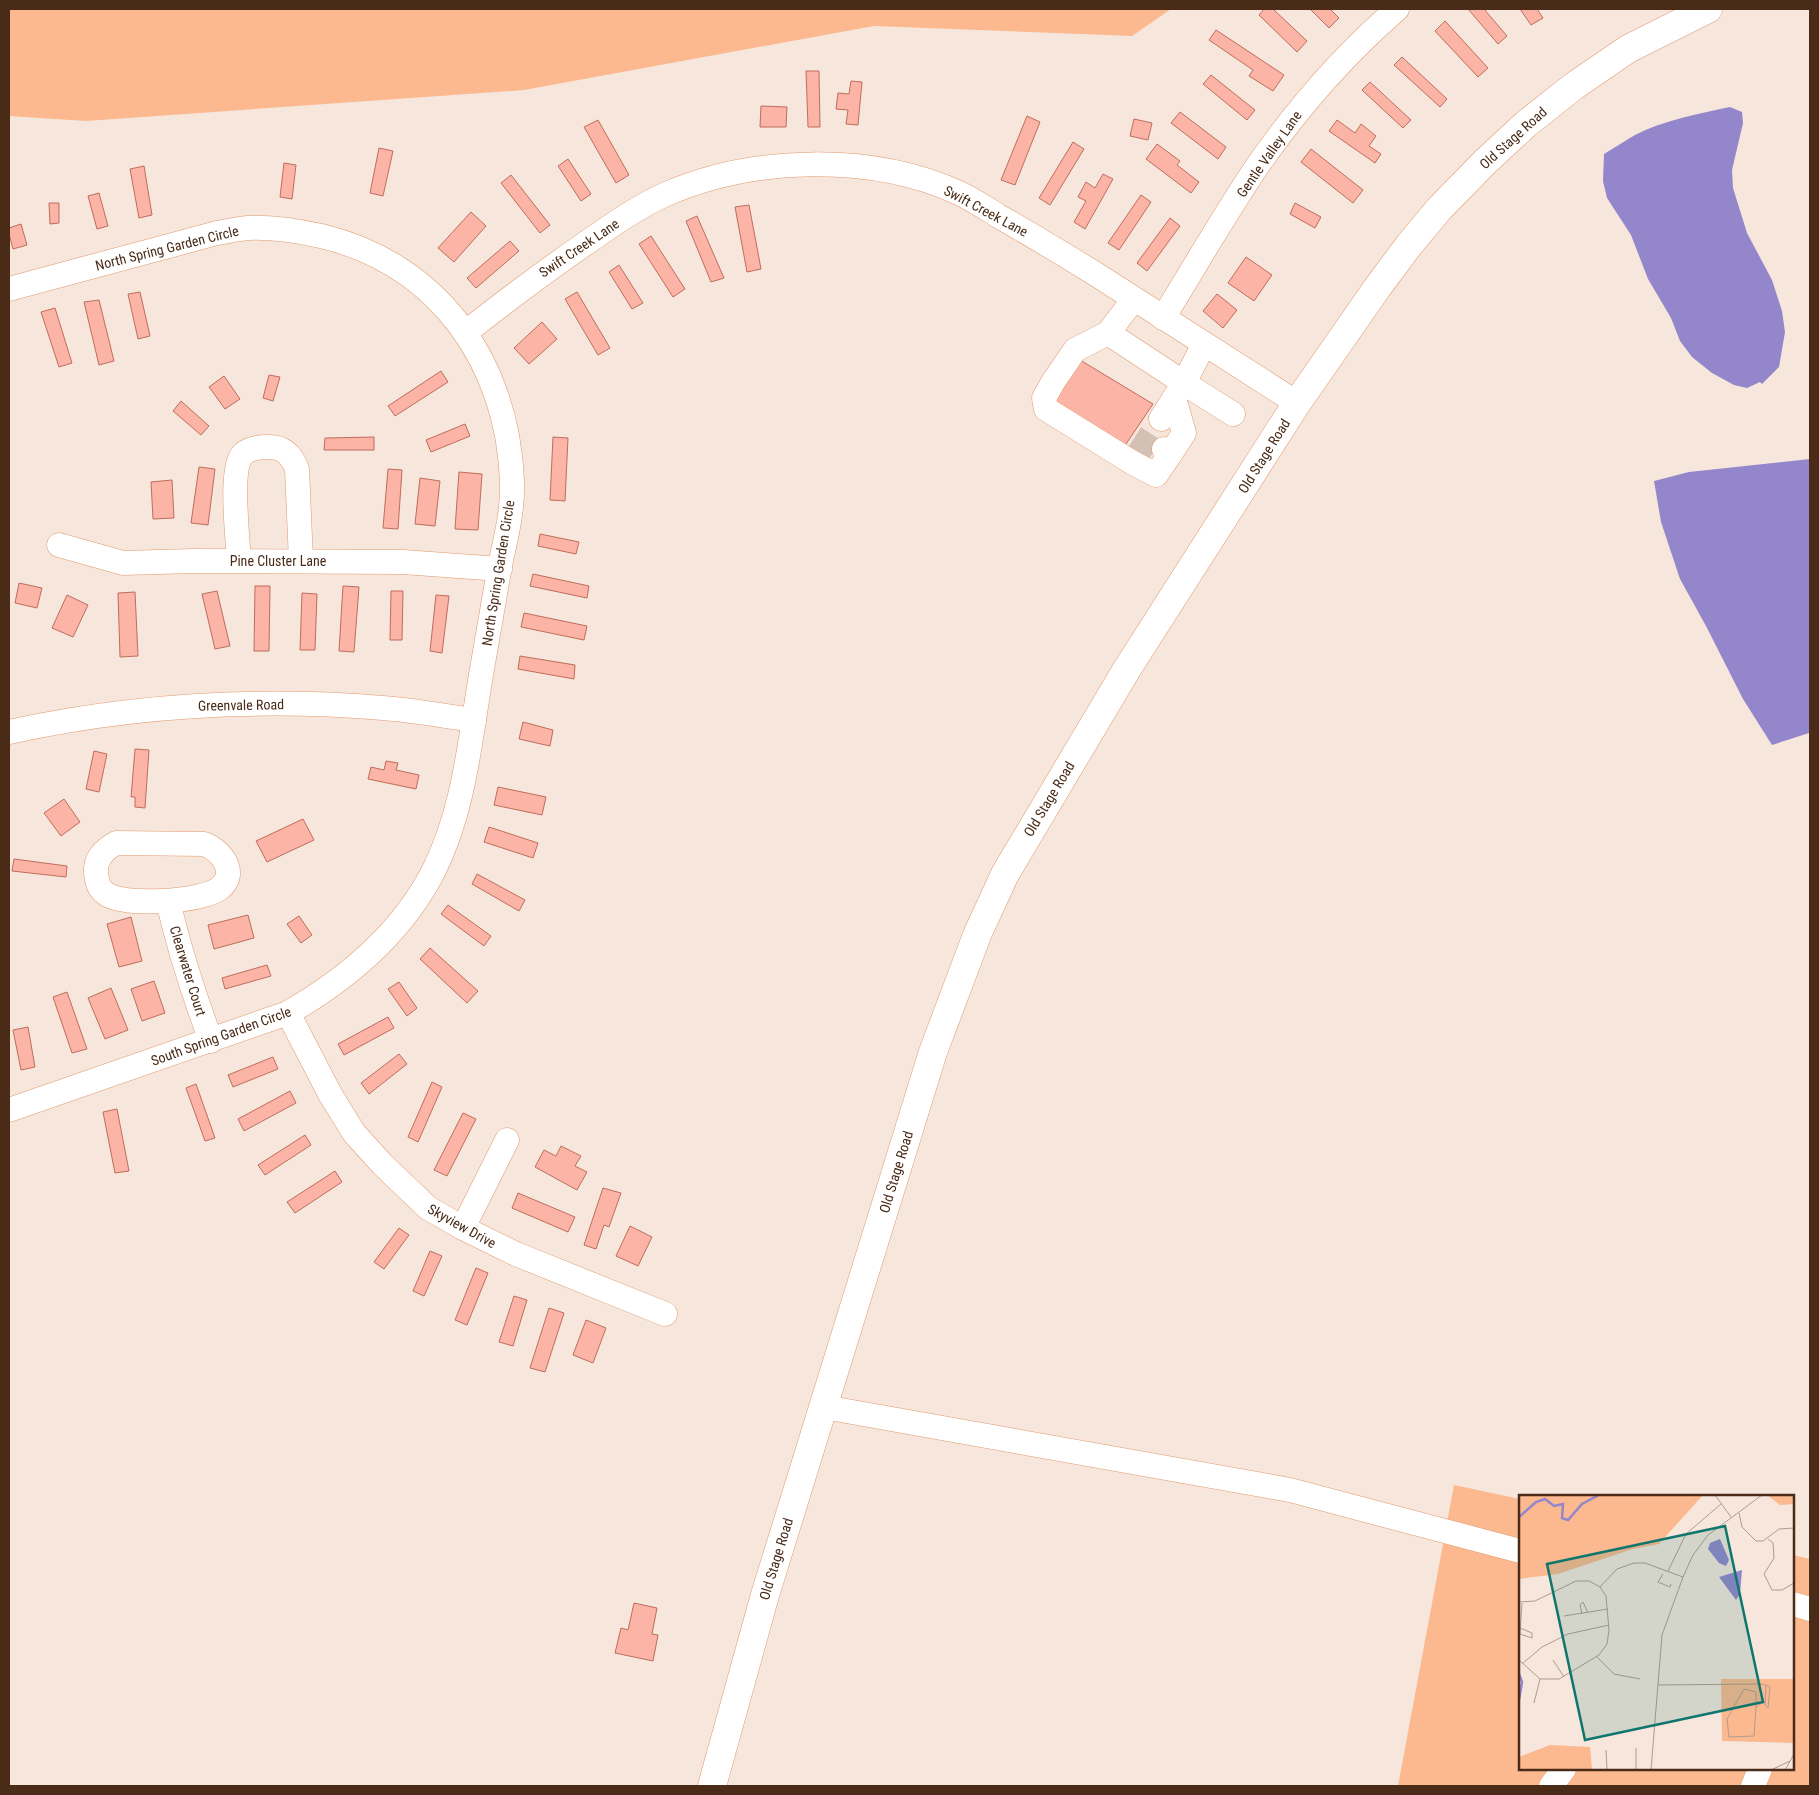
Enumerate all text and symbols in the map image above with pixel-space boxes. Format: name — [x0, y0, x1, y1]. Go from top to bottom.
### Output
street label: Old Stage Road — [1476, 104, 1550, 172]
street label: Gentle Valley Lane — [1233, 107, 1305, 200]
street label: Swift Creek Lane — [941, 182, 1031, 240]
street label: Swift Creek Lane — [536, 215, 622, 281]
street label: North Spring Garden Circle — [94, 222, 241, 274]
street label: Old Stage Road — [1235, 416, 1293, 496]
street label: North Spring Garden Circle — [479, 499, 517, 647]
street label: Pine Cluster Lane — [230, 553, 327, 569]
street label: Greenvale Road — [198, 696, 284, 714]
street label: Old Stage Road — [1020, 759, 1078, 839]
street label: Clearwater Court — [167, 924, 209, 1018]
street label: South Spring Garden Circle — [149, 1003, 294, 1069]
street label: Old Stage Road — [876, 1129, 916, 1215]
street label: Skyview Drive — [425, 1201, 499, 1251]
inset map — [1519, 1495, 1794, 1770]
street label: Old Stage Road — [756, 1516, 796, 1602]

